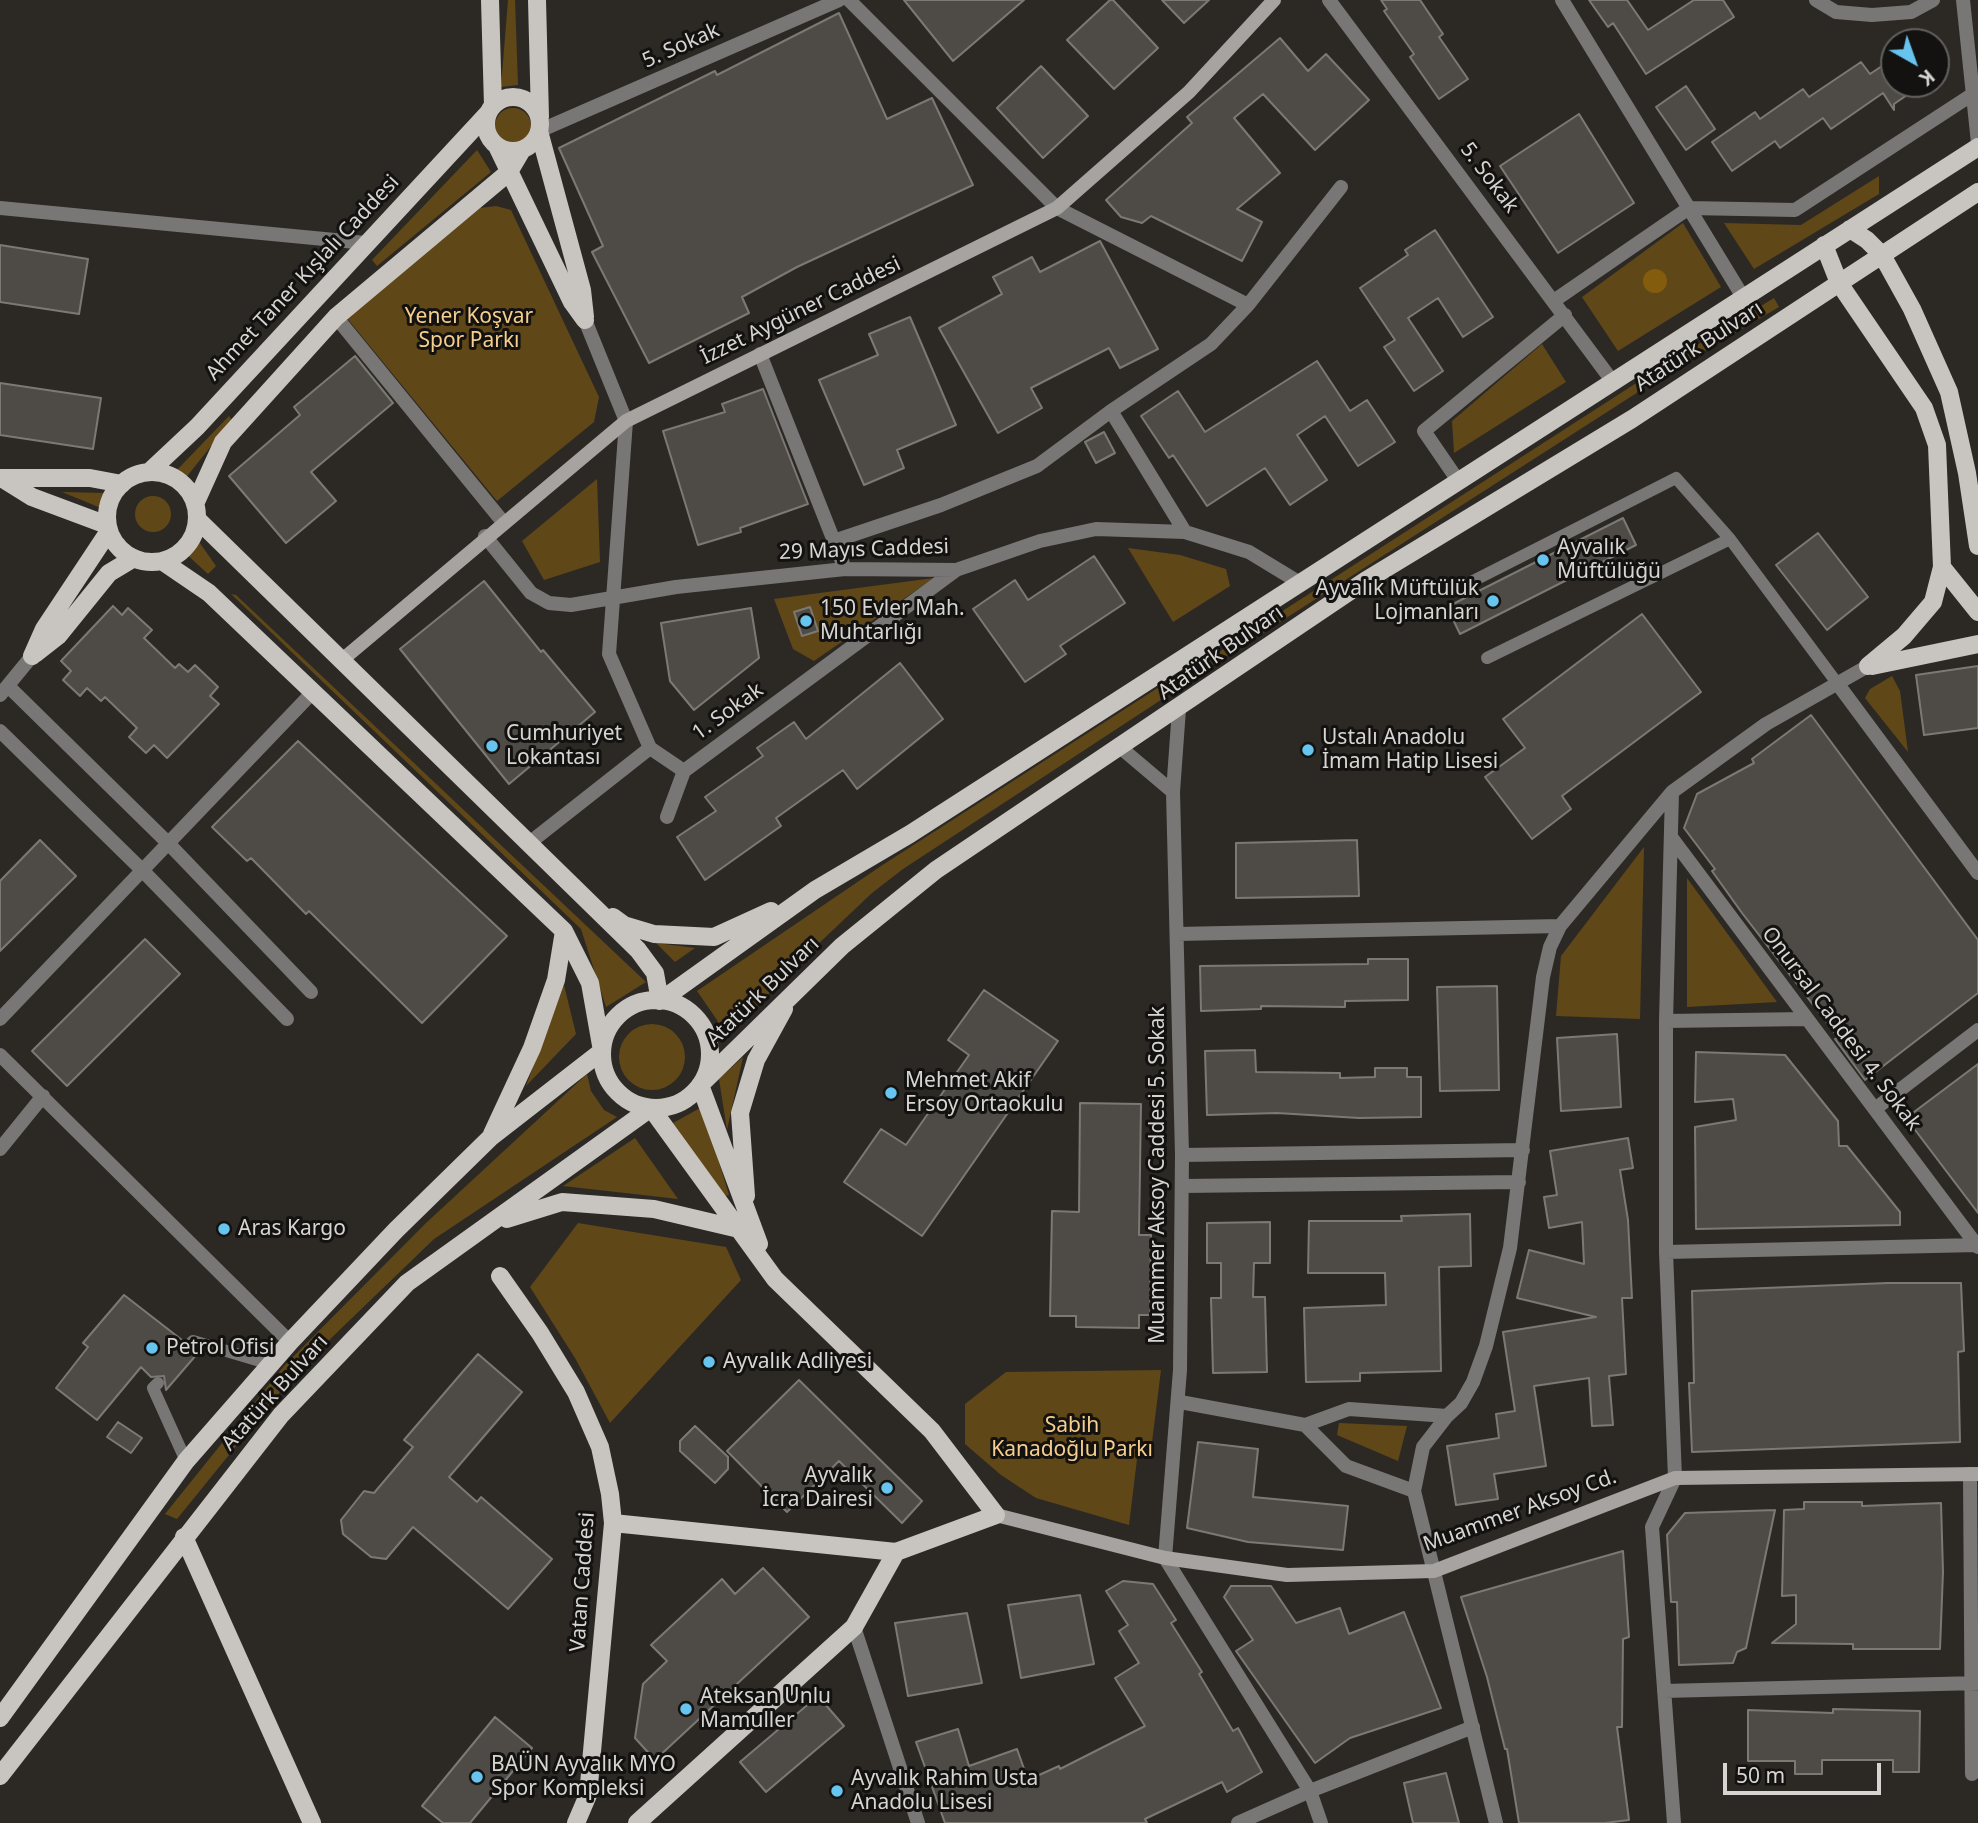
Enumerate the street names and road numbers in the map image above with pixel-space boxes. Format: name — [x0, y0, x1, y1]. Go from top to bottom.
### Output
street label: 5. Sokak — [639, 18, 723, 74]
street label: 5. Sokak — [1454, 138, 1524, 218]
street label: Ahmet Taner Kışlalı Caddesi — [201, 170, 405, 386]
street label: İzzet Aygüner Caddesi — [697, 252, 905, 370]
street label: Atatürk Bulvarı — [1630, 296, 1768, 398]
street label: 29 Mayıs Caddesi — [779, 534, 949, 566]
street label: Atatürk Bulvarı — [1153, 600, 1289, 706]
street label: 1. Sokak — [688, 678, 768, 746]
street label: Onursal Caddesi 4. Sokak — [1756, 922, 1926, 1136]
street label: Atatürk Bulvarı — [701, 932, 825, 1052]
street label: Muammer Aksoy Caddesi 5. Sokak — [1145, 1006, 1171, 1344]
street label: Atatürk Bulvarı — [216, 1330, 334, 1456]
street label: Muammer Aksoy Cd. — [1420, 1464, 1620, 1558]
street label: Vatan Caddesi — [566, 1511, 600, 1653]

